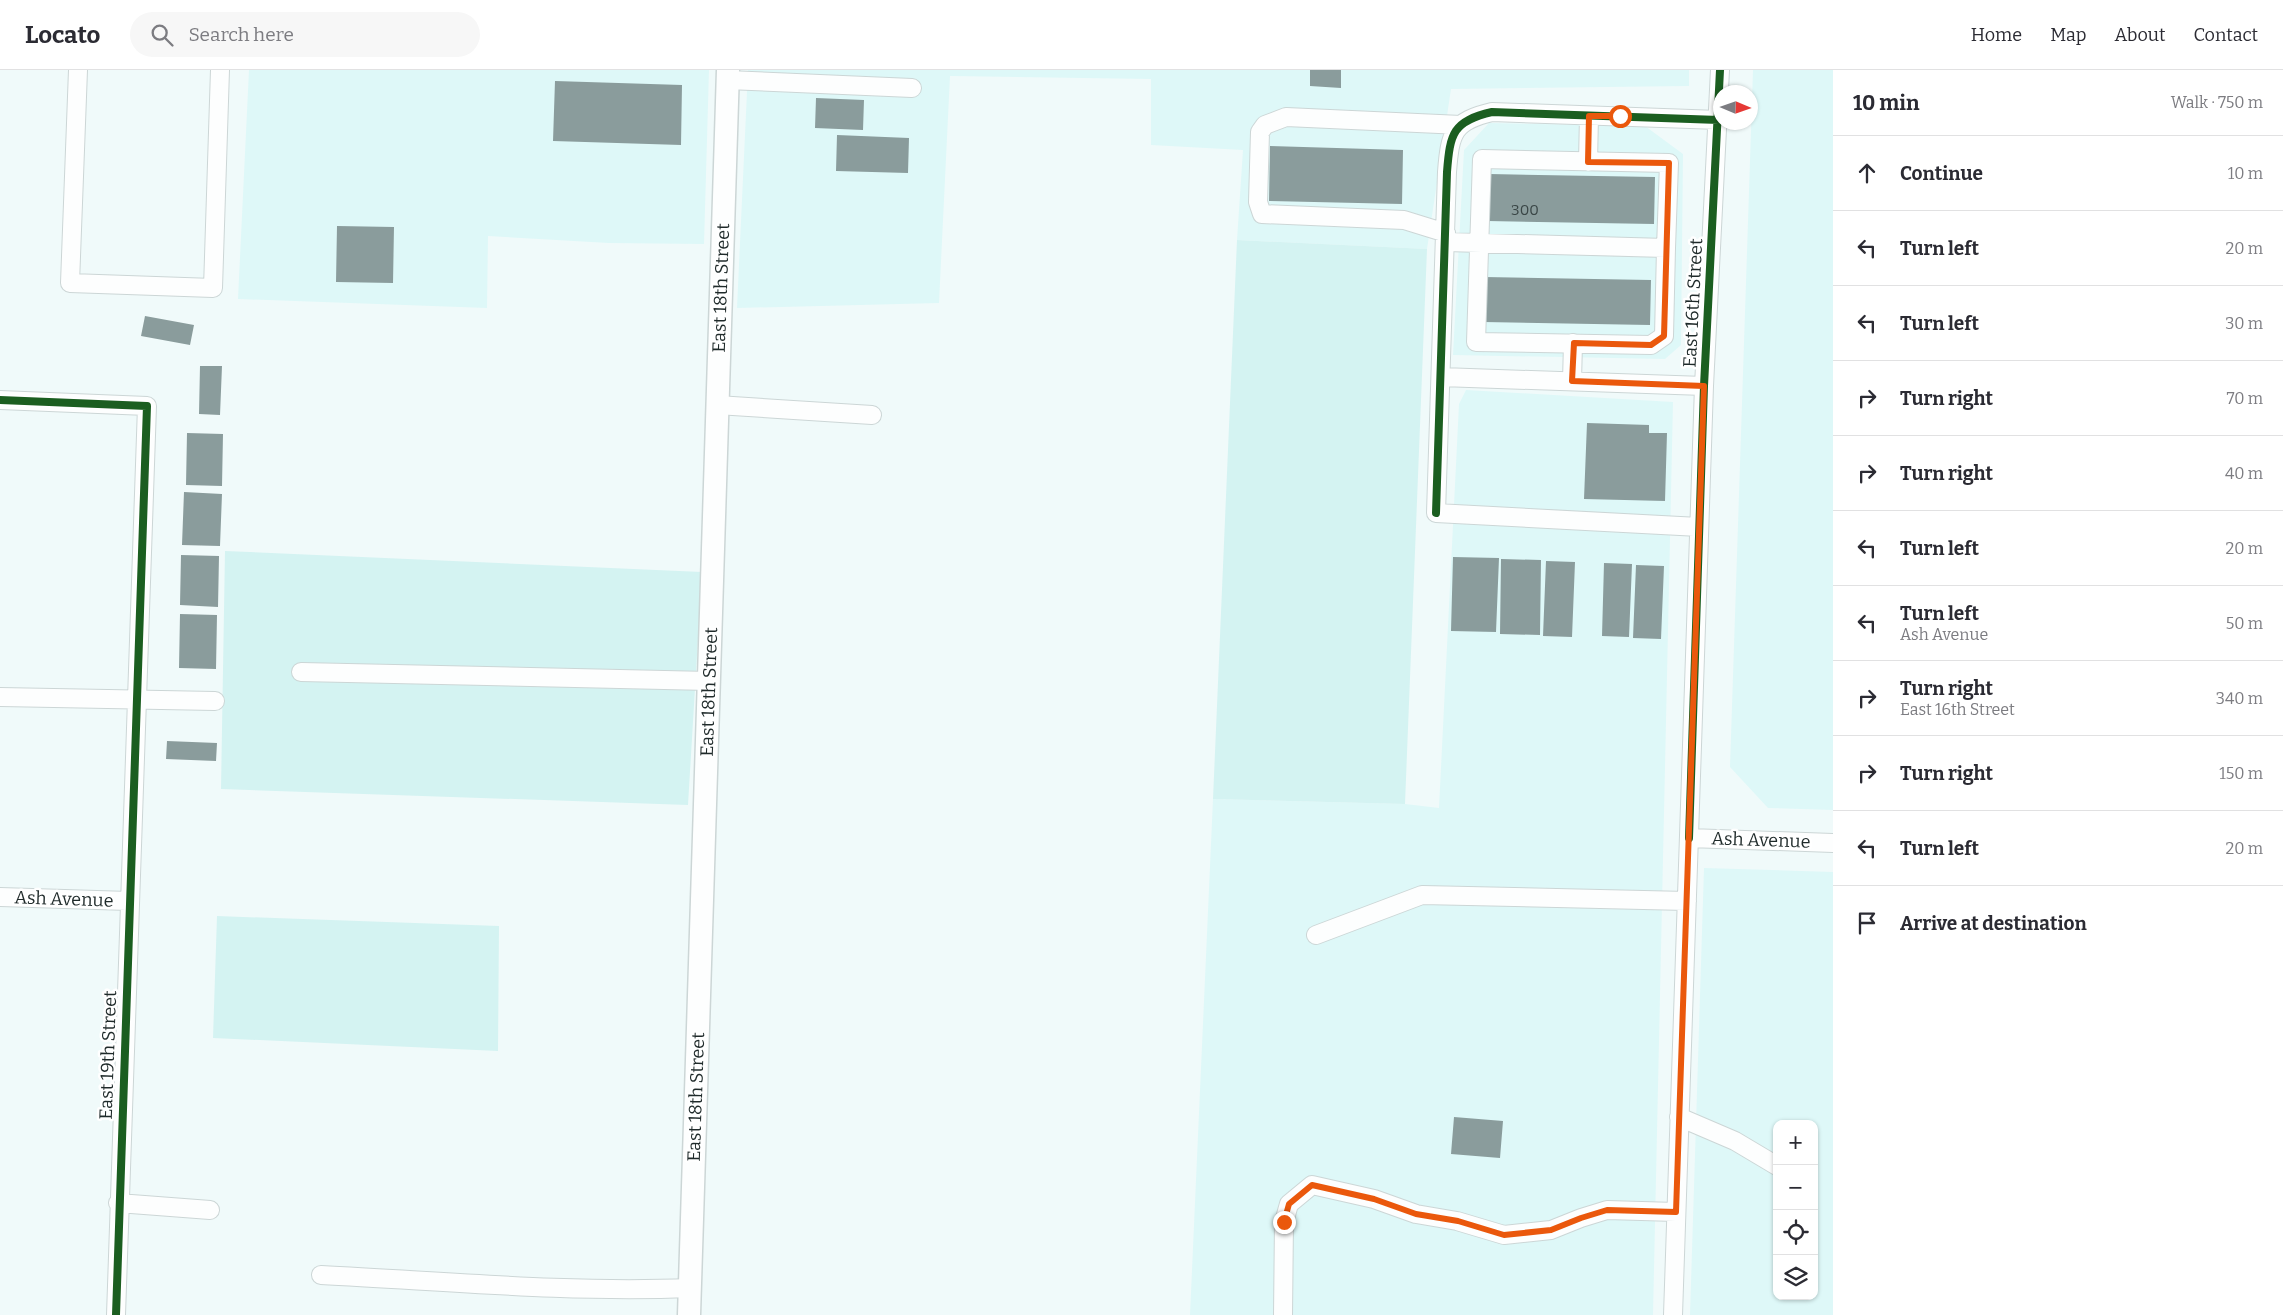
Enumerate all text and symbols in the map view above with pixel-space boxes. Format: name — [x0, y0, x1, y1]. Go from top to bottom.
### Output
search box — [130, 12, 480, 57]
text: Locato — [25, 21, 100, 49]
icon: search — [148, 21, 176, 49]
text: Search here — [188, 23, 294, 46]
text: Home — [1971, 24, 2022, 46]
text: Map — [2050, 24, 2086, 46]
text: About — [2114, 24, 2165, 46]
text: Contact — [2193, 24, 2258, 46]
north arrow — [1713, 85, 1758, 130]
text: 10 min — [1853, 90, 1919, 116]
text: Walk · 750 m — [2171, 93, 2263, 112]
route start — [1609, 105, 1632, 128]
icon: ahead — [1853, 159, 1881, 187]
text: Continue — [1900, 162, 1983, 185]
text: 10 m — [2228, 164, 2263, 183]
house number: 300 — [1511, 201, 1539, 219]
street label: East 18th Street — [708, 223, 734, 353]
icon: left — [1853, 234, 1881, 262]
street label: East 16th Street — [1679, 237, 1707, 368]
text: Turn left — [1900, 237, 1979, 260]
text: 20 m — [2226, 239, 2263, 258]
icon: left — [1853, 309, 1881, 337]
text: Turn left — [1900, 312, 1979, 335]
text: 30 m — [2225, 314, 2263, 333]
icon: right — [1853, 384, 1881, 412]
text: Turn right — [1900, 387, 1993, 410]
text: 70 m — [2227, 389, 2263, 408]
icon: right — [1853, 459, 1881, 487]
text: Turn right — [1900, 462, 1993, 485]
text: 40 m — [2225, 464, 2263, 483]
icon: left — [1853, 534, 1881, 562]
text: Turn left — [1900, 537, 1979, 560]
text: 20 m — [2226, 539, 2263, 558]
text: Turn left — [1900, 602, 1979, 625]
icon: left — [1853, 609, 1881, 637]
text: 50 m — [2226, 614, 2263, 633]
text: Ash Avenue — [1900, 625, 1988, 644]
street label: East 18th Street — [696, 627, 722, 757]
text: Turn right — [1900, 677, 1993, 700]
icon: right — [1853, 684, 1881, 712]
text: 340 m — [2216, 689, 2263, 708]
text: East 16th Street — [1900, 700, 2015, 719]
icon: right — [1853, 759, 1881, 787]
text: Turn right — [1900, 762, 1993, 785]
text: 150 m — [2219, 764, 2263, 783]
street label: Ash Avenue — [1711, 827, 1811, 853]
icon: left — [1853, 834, 1881, 862]
text: Turn left — [1900, 837, 1979, 860]
text: 20 m — [2226, 839, 2263, 858]
street label: Ash Avenue — [14, 886, 114, 912]
icon: arrive — [1853, 909, 1881, 937]
text: Arrive at destination — [1900, 912, 2087, 935]
street label: East 19th Street — [95, 990, 121, 1120]
street label: East 18th Street — [683, 1032, 709, 1162]
map controls — [1773, 1120, 1818, 1300]
button: + — [1773, 1120, 1818, 1165]
button: − — [1773, 1165, 1818, 1210]
button: locate — [1773, 1210, 1818, 1255]
route end — [1273, 1211, 1296, 1234]
button: layers — [1773, 1255, 1818, 1300]

